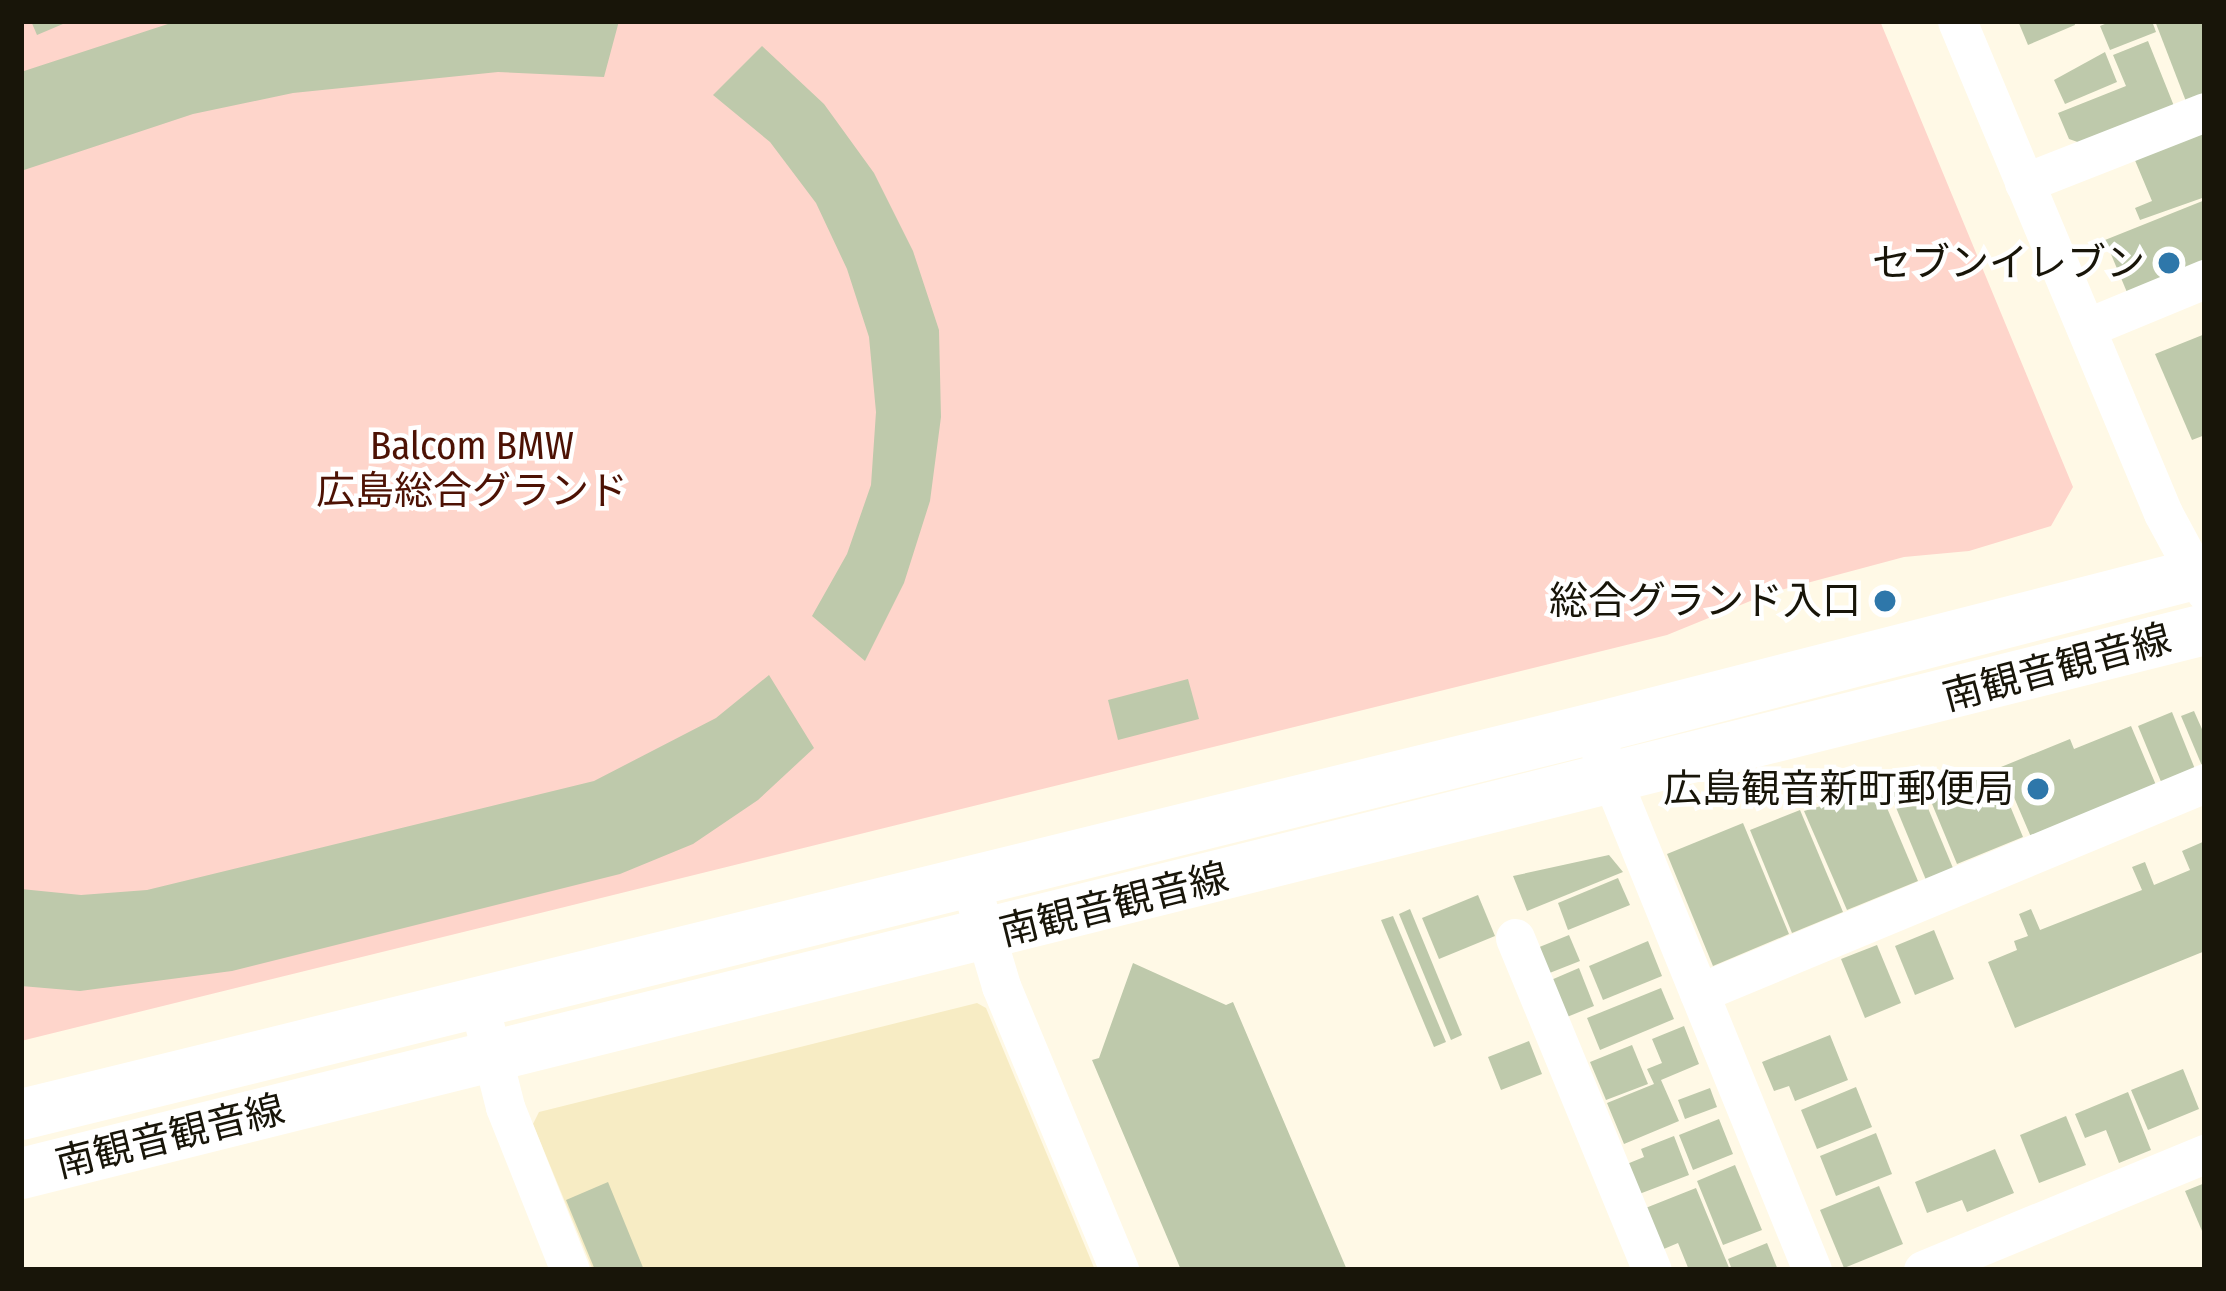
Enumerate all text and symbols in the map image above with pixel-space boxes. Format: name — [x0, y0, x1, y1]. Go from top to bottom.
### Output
place label: セブンイレブン — [1872, 240, 2145, 286]
marker: セブンイレブン — [2156, 250, 2182, 276]
park label: Balcom BMW 広島総合グランド — [316, 424, 628, 515]
place label: 総合グランド入口 — [1549, 578, 1861, 624]
marker: 総合グランド入口 — [1872, 588, 1898, 614]
street label: 南観音観音線 — [1938, 615, 2176, 721]
place label: 広島観音新町郵便局 — [1663, 766, 2014, 812]
marker: 広島観音新町郵便局 — [2025, 776, 2051, 802]
street label: 南観音観音線 — [995, 854, 1233, 956]
street label: 南観音観音線 — [51, 1086, 289, 1188]

